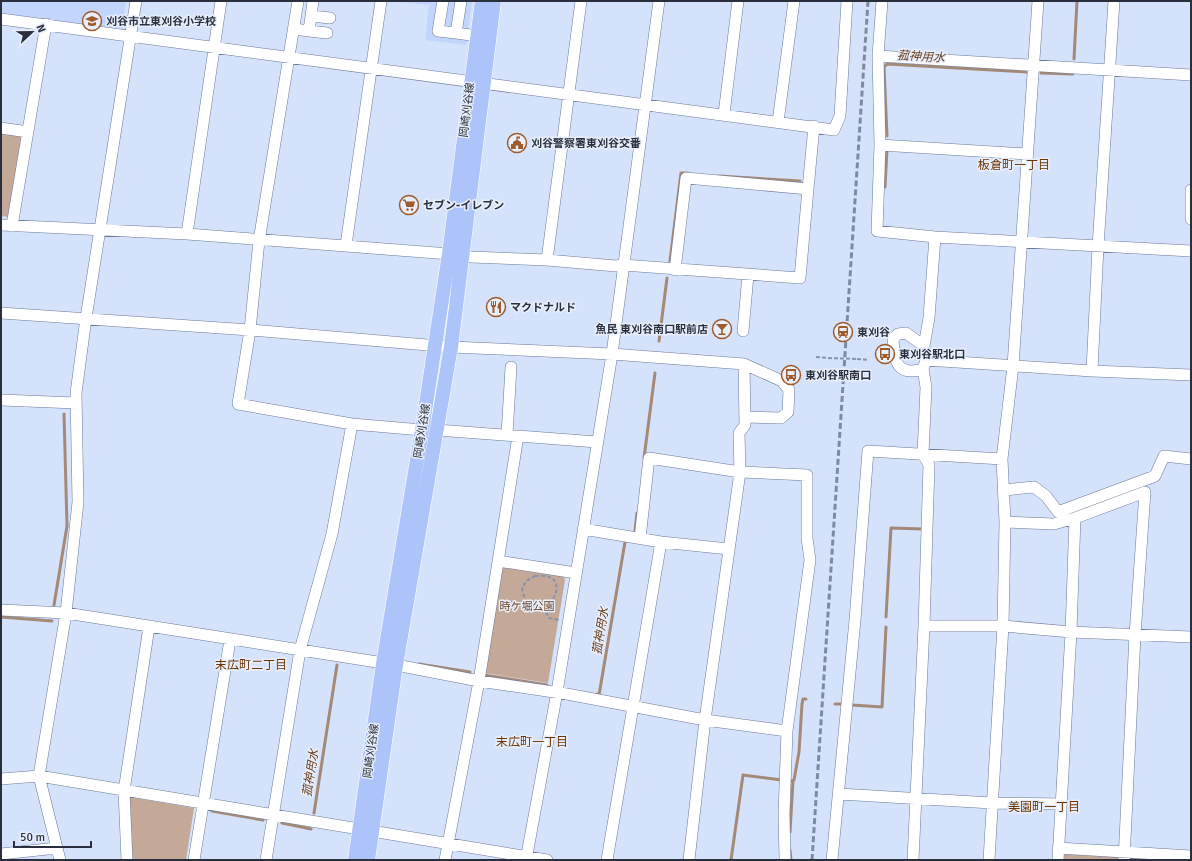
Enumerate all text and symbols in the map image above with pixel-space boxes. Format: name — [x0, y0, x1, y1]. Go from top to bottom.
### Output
school or university icon: 刈谷市立東刈谷小学校 — [81, 10, 103, 32]
north arrow — [12, 12, 52, 52]
place label: 刈谷市立東刈谷小学校 — [106, 15, 216, 28]
text: N — [33, 22, 48, 34]
water label: 菰神用水 — [897, 48, 947, 66]
street label: 岡崎刈谷線 — [457, 82, 477, 138]
public building icon: 刈谷警察署東刈谷交番 — [506, 132, 528, 154]
place label: 刈谷警察署東刈谷交番 — [531, 137, 641, 150]
district label: 板倉町一丁目 — [978, 158, 1050, 173]
supermarket icon: セブン-イレブン — [398, 194, 420, 216]
place label: セブン-イレブン — [423, 199, 504, 212]
restaurant icon: マクドナルド — [485, 296, 507, 318]
place label: マクドナルド — [510, 301, 576, 314]
bar icon: 魚民 東刈谷南口駅前店 — [711, 318, 733, 340]
station icon: 東刈谷 — [832, 321, 854, 343]
place label: 魚民 東刈谷南口駅前店 — [596, 323, 708, 336]
place label: 東刈谷 — [857, 326, 890, 339]
bus stop icon: 東刈谷駅北口 — [874, 343, 896, 365]
place label: 東刈谷駅北口 — [899, 348, 965, 361]
bus stop icon: 東刈谷駅南口 — [780, 364, 802, 386]
place label: 東刈谷駅南口 — [805, 369, 871, 382]
street label: 岡崎刈谷線 — [411, 403, 433, 459]
park label: 時ケ堀公園 — [500, 600, 555, 613]
water label: 菰神用水 — [590, 604, 612, 656]
district label: 末広町二丁目 — [215, 658, 287, 673]
street label: 岡崎刈谷線 — [361, 723, 381, 779]
district label: 末広町一丁目 — [496, 735, 568, 750]
water label: 菰神用水 — [300, 746, 322, 798]
district label: 美園町一丁目 — [1008, 800, 1080, 815]
scale bar — [14, 823, 91, 849]
text: 50 m — [20, 830, 45, 845]

